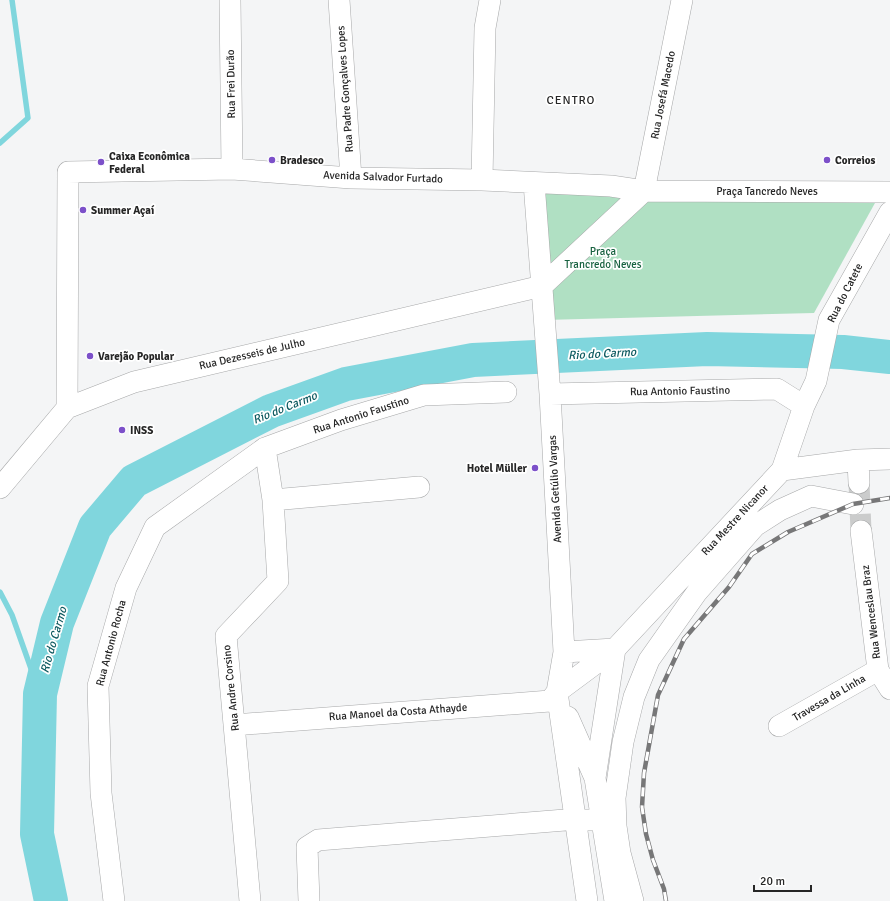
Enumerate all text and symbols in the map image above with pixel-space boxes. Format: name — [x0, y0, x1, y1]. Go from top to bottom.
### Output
street label: Rua Padre Gonçalves Lopes — [334, 25, 356, 153]
street label: Rua Frei Durão — [224, 49, 238, 119]
street label: Rua Josefá Macedo — [648, 50, 678, 140]
district label: CENTRO — [546, 93, 596, 108]
place label: Caixa Econômica Federal — [109, 150, 190, 176]
place label: Bradesco — [280, 154, 324, 167]
place label: Correios — [835, 154, 875, 167]
marker: Bradesco — [267, 155, 277, 165]
marker: Correios — [822, 155, 832, 165]
marker: Caixa Econômica Federal — [96, 157, 106, 167]
street label: Avenida Salvador Furtado — [323, 168, 443, 186]
street label: Praça Tancredo Neves — [716, 185, 818, 198]
place label: Summer Açaí — [91, 204, 155, 217]
marker: Summer Açaí — [78, 205, 88, 215]
park label: Praça Trancredo Neves — [565, 245, 642, 271]
street label: Rua do Catete — [824, 261, 866, 325]
street label: Rua Dezesseis de Julho — [198, 335, 306, 373]
water label: Rio do Carmo — [568, 345, 637, 363]
place label: Varejão Popular — [98, 350, 175, 363]
marker: Varejão Popular — [85, 351, 95, 361]
street label: Rua Antonio Faustino — [630, 384, 730, 398]
water label: Rio do Carmo — [251, 388, 320, 428]
street label: Rua Antonio Faustino — [311, 393, 411, 437]
place label: INSS — [130, 424, 153, 437]
marker: INSS — [117, 425, 127, 435]
street label: Avenida Getúlio Vargas — [546, 435, 564, 543]
place label: Hotel Müller — [467, 462, 528, 475]
marker: Hotel Müller — [530, 463, 540, 473]
street label: Rua Mestre Nicanor — [699, 482, 771, 558]
street label: Rua Wenceslau Braz — [859, 564, 883, 660]
street label: Rua Antonio Rocha — [93, 598, 129, 687]
water label: Rio do Carmo — [37, 604, 71, 675]
street label: Rua Andre Corsino — [220, 644, 242, 732]
street label: Travessa da Linha — [790, 672, 868, 724]
street label: Rua Manoel da Costa Athayde — [328, 701, 468, 723]
scale bar — [754, 867, 811, 893]
text: 20 m — [760, 874, 785, 889]

